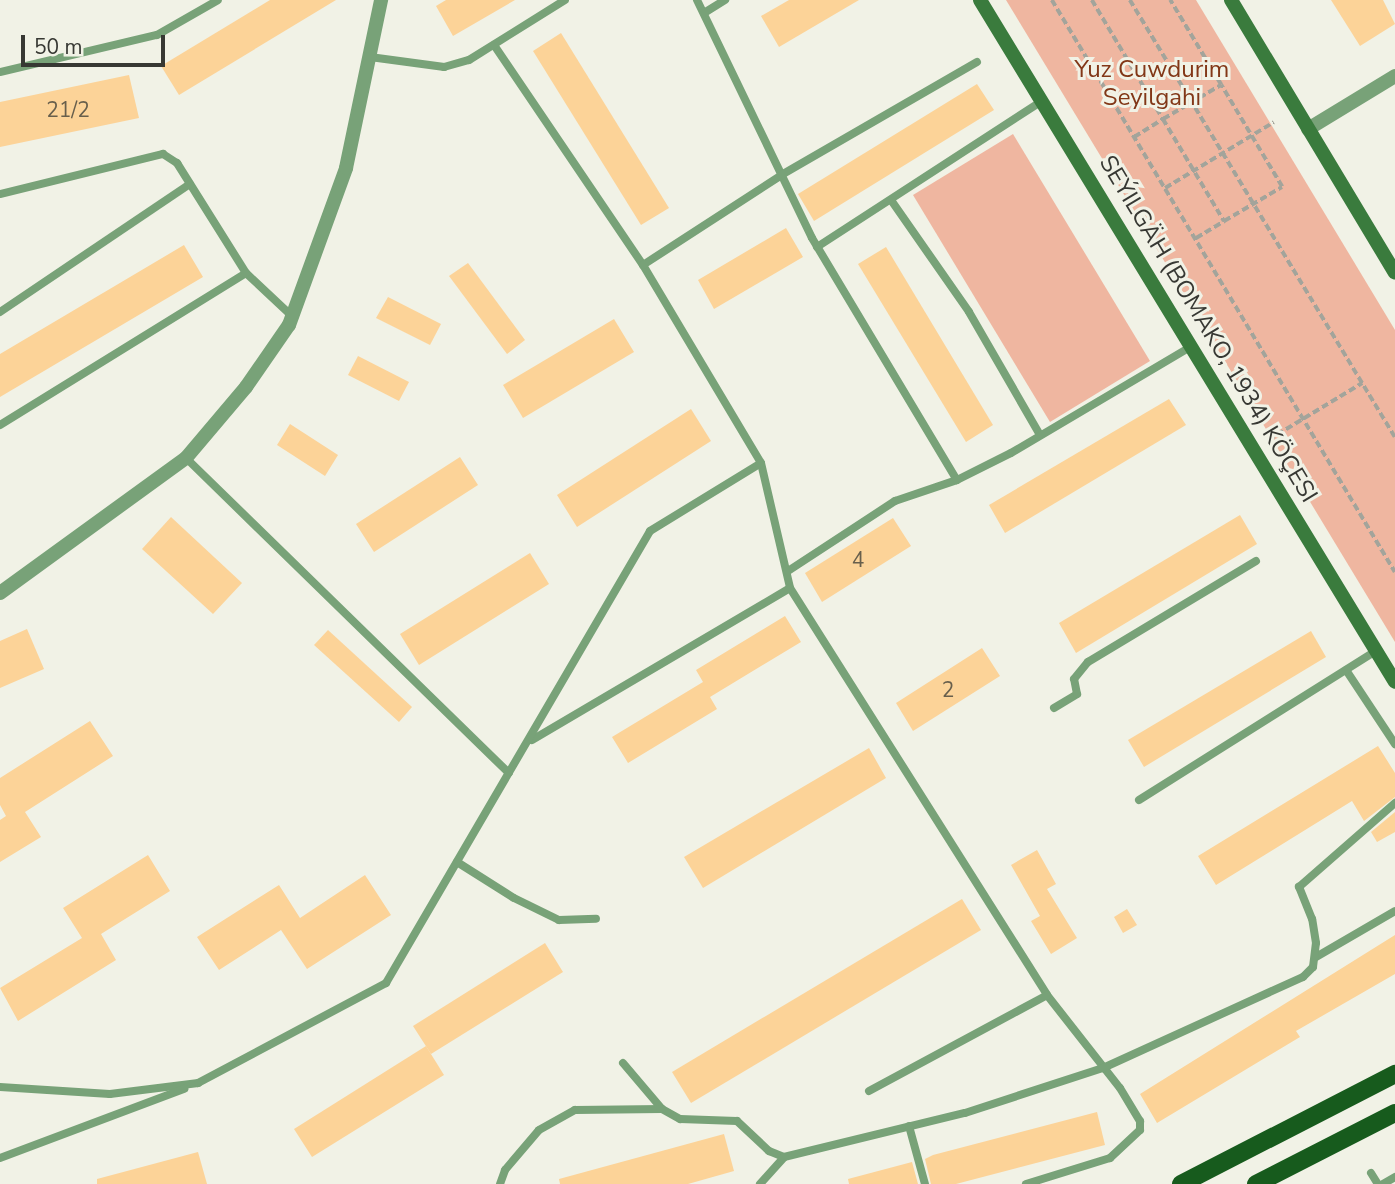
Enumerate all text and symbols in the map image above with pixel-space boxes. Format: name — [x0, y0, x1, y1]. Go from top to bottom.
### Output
scale bar — [24, 21, 168, 65]
text: 50 m — [34, 33, 83, 61]
park label: Yuz Cuwdurim Seyilgahi — [1075, 56, 1229, 112]
house number: 21/2 — [46, 97, 90, 123]
street label: SEÝILGÄH (BOMAKO, 1934) KÖÇESI — [1093, 150, 1323, 508]
house number: 4 — [852, 547, 864, 573]
house number: 2 — [942, 677, 954, 703]

